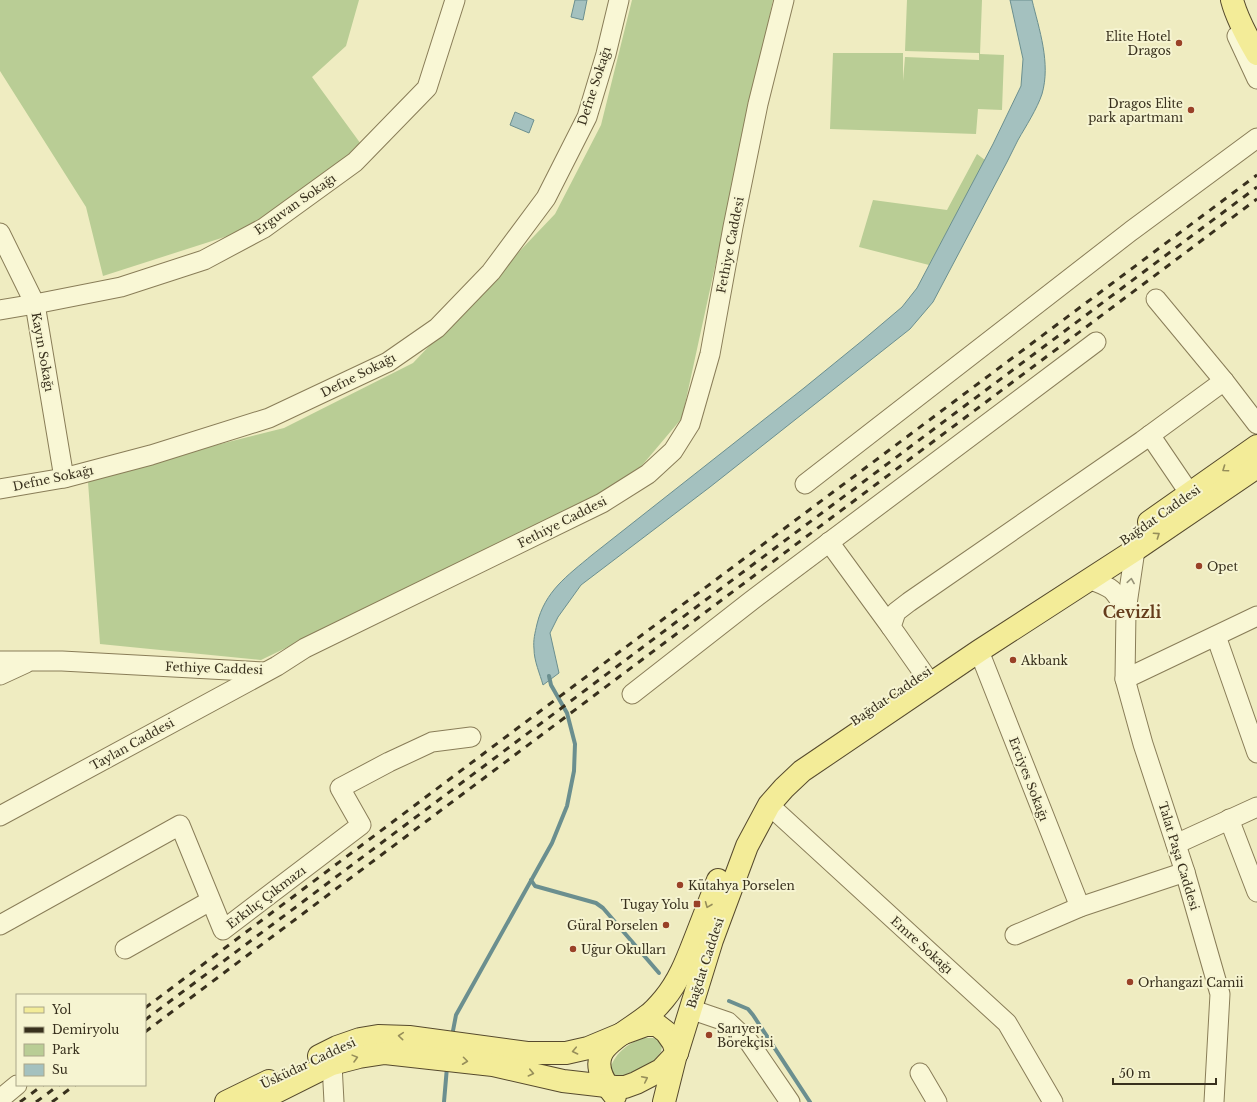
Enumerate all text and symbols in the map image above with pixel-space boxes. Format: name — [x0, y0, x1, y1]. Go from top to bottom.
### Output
place label: Elite Hotel Dragos — [1106, 29, 1171, 58]
marker: Elite Hotel Dragos — [1174, 38, 1184, 48]
street label: Defne Sokağı — [574, 45, 614, 127]
place label: Dragos Elite park apartmanı — [1088, 96, 1183, 125]
marker: Dragos Elite park apartmanı — [1186, 105, 1196, 115]
street label: Erguvan Sokağı — [251, 170, 339, 238]
street label: Fethiye Caddesi — [713, 196, 747, 294]
street label: Kayın Sokağı — [29, 311, 57, 393]
street label: Defne Sokağı — [318, 350, 398, 400]
street label: Defne Sokağı — [11, 462, 95, 494]
one-way arrow — [1222, 464, 1229, 472]
street label: Bağdat Caddesi — [1117, 482, 1203, 548]
street label: Fethiye Caddesi — [515, 493, 609, 551]
one-way arrow — [1153, 532, 1160, 540]
place label: Opet — [1207, 559, 1238, 574]
marker: Opet — [1194, 561, 1204, 571]
one-way arrow — [1126, 577, 1135, 584]
district label: Cevizli — [1103, 602, 1162, 622]
place label: Akbank — [1020, 653, 1068, 668]
marker: Akbank — [1008, 655, 1018, 665]
street label: Fethiye Caddesi — [165, 659, 263, 677]
street label: Bağdat Caddesi — [848, 663, 934, 729]
street label: Taylan Caddesi — [87, 715, 177, 773]
street label: Erciyes Sokağı — [1006, 735, 1052, 823]
street label: Talat Paşa Caddesi — [1155, 800, 1203, 912]
street label: Erkılıç Çıkmazı — [223, 862, 309, 932]
place label: Kütahya Porselen — [688, 878, 795, 893]
marker: Kütahya Porselen — [675, 880, 685, 890]
place label: Tugay Yolu — [621, 897, 689, 912]
marker: Tugay Yolu — [692, 899, 702, 909]
one-way arrow — [705, 901, 713, 908]
street label: Emre Sokağı — [888, 913, 956, 977]
street label: Bağdat Caddesi — [683, 916, 727, 1010]
place label: Güral Porselen — [567, 918, 658, 933]
marker: Güral Porselen — [661, 920, 671, 930]
place label: Uğur Okulları — [581, 942, 666, 957]
marker: Uğur Okulları — [568, 944, 578, 954]
place label: Orhangazi Camii — [1138, 975, 1244, 990]
marker: Orhangazi Camii — [1125, 977, 1135, 987]
legend — [16, 994, 146, 1086]
text: Yol — [51, 1002, 71, 1017]
place label: Sarıyer Börekçisi — [717, 1021, 774, 1050]
text: Demiryolu — [52, 1022, 119, 1037]
marker: Sarıyer Börekçisi — [704, 1030, 714, 1040]
one-way arrow — [398, 1032, 404, 1041]
street label: Üsküdar Caddesi — [257, 1033, 358, 1092]
text: Park — [52, 1042, 80, 1057]
one-way arrow — [571, 1046, 578, 1055]
one-way arrow — [351, 1054, 358, 1063]
one-way arrow — [462, 1057, 468, 1066]
scale bar — [1113, 1060, 1216, 1086]
text: Su — [52, 1062, 68, 1077]
text: 50 m — [1119, 1066, 1151, 1081]
one-way arrow — [528, 1069, 534, 1077]
one-way arrow — [641, 1076, 648, 1084]

